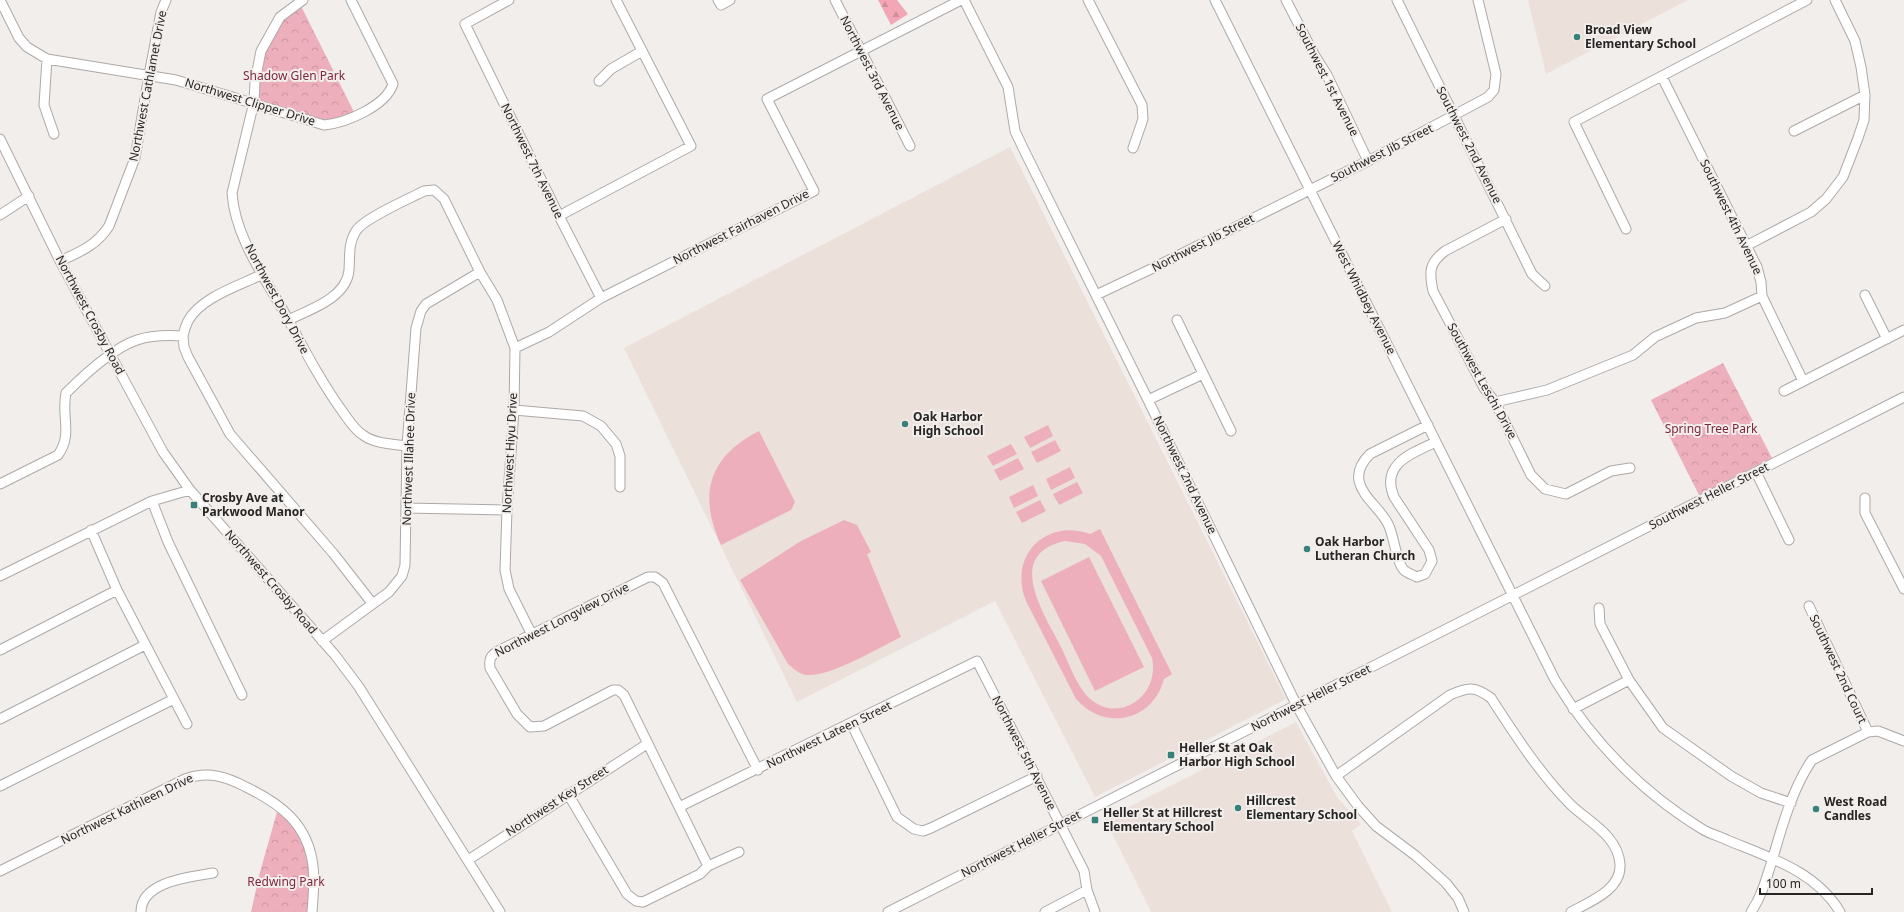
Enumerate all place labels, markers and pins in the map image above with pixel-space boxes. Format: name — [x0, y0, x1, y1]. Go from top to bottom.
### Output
place label: Broad View Elementary School — [1585, 21, 1696, 52]
marker: Broad View Elementary School — [1572, 32, 1582, 42]
place label: Oak Harbor High School — [913, 408, 983, 439]
marker: Oak Harbor High School — [900, 419, 910, 429]
place label: Crosby Ave at Parkwood Manor — [202, 489, 305, 520]
marker: Crosby Ave at Parkwood Manor — [189, 500, 199, 510]
place label: Oak Harbor Lutheran Church — [1315, 533, 1415, 564]
marker: Oak Harbor Lutheran Church — [1302, 544, 1312, 554]
place label: Heller St at Oak Harbor High School — [1179, 739, 1295, 770]
marker: Heller St at Oak Harbor High School — [1166, 750, 1176, 760]
place label: Hillcrest Elementary School — [1246, 792, 1357, 823]
place label: West Road Candles — [1824, 793, 1887, 824]
marker: Hillcrest Elementary School — [1233, 803, 1243, 813]
place label: Heller St at Hillcrest Elementary School — [1103, 804, 1222, 835]
marker: West Road Candles — [1811, 804, 1821, 814]
marker: Heller St at Hillcrest Elementary School — [1090, 815, 1100, 825]

